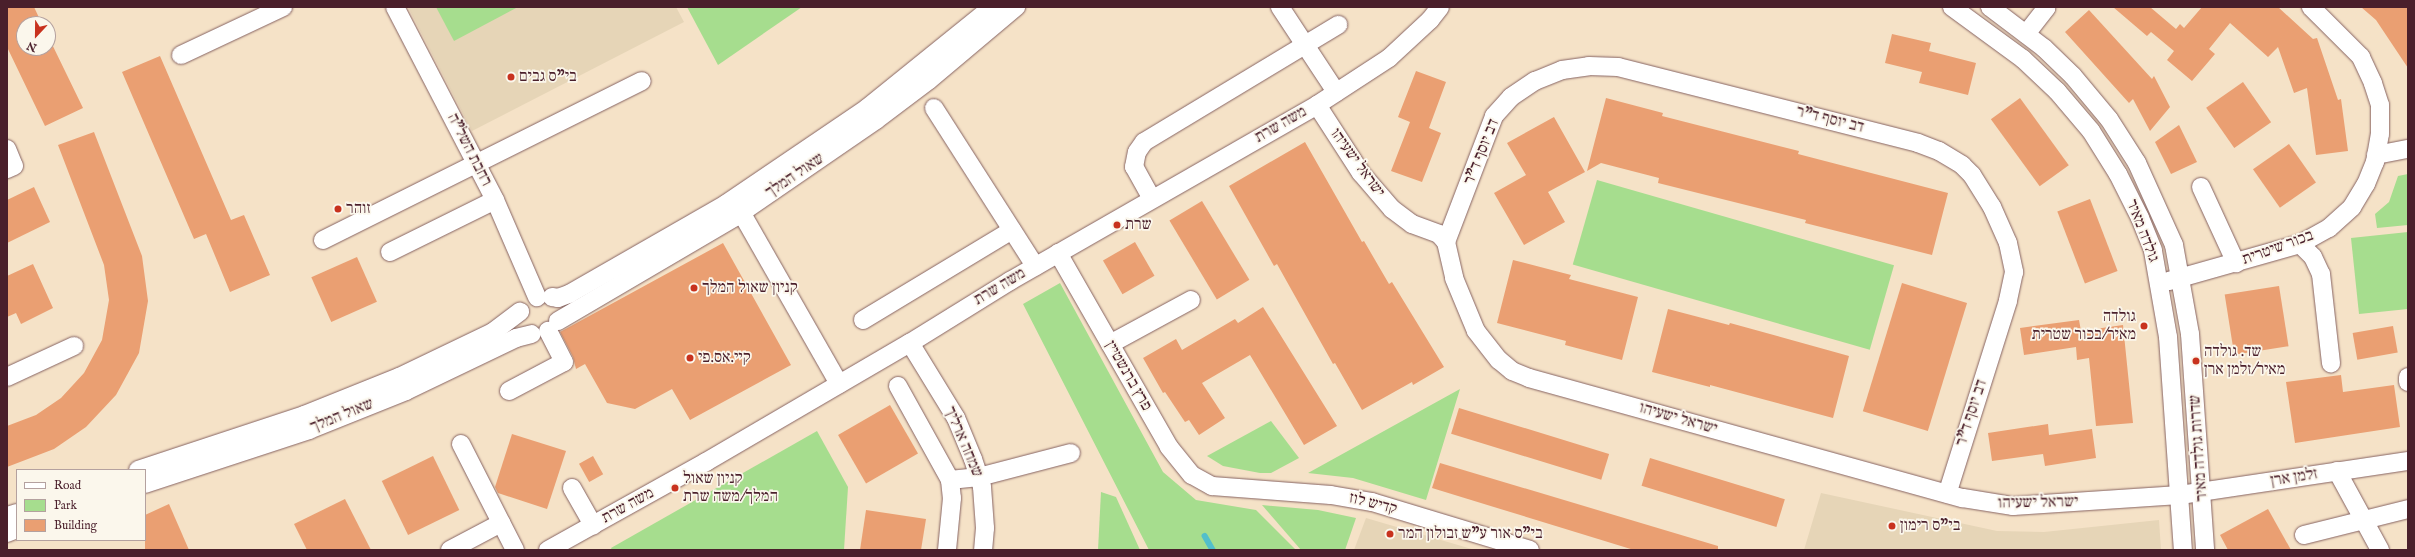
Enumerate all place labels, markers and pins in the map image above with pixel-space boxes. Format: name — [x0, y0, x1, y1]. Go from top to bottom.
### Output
place label: בי"ס גבים — [519, 67, 577, 87]
marker: בי"ס גבים — [506, 72, 516, 82]
place label: זוהר — [346, 199, 371, 219]
marker: זוהר — [333, 204, 343, 214]
place label: שרת — [1125, 215, 1151, 235]
marker: שרת — [1112, 220, 1122, 230]
place label: קניון שאול המלך — [702, 278, 798, 298]
marker: קניון שאול המלך — [689, 283, 699, 293]
place label: גולדה מאיר/בכור שטרית — [2032, 307, 2136, 345]
marker: גולדה מאיר/בכור שטרית — [2139, 321, 2149, 331]
place label: שד. גולדה מאיר/זלמן ארן — [2204, 342, 2285, 380]
place label: קיי.אס.פי — [698, 348, 751, 368]
marker: קיי.אס.פי — [685, 353, 695, 363]
marker: שד. גולדה מאיר/זלמן ארן — [2191, 356, 2201, 366]
place label: קניון שאול המלך/משה שרת — [683, 469, 778, 507]
marker: קניון שאול המלך/משה שרת — [670, 483, 680, 493]
place label: בי"ס רימון — [1900, 516, 1960, 536]
marker: בי"ס רימון — [1887, 521, 1897, 531]
place label: בי"ס אור ע"ש זבולון המר — [1398, 524, 1543, 544]
marker: בי"ס אור ע"ש זבולון המר — [1385, 529, 1395, 539]

